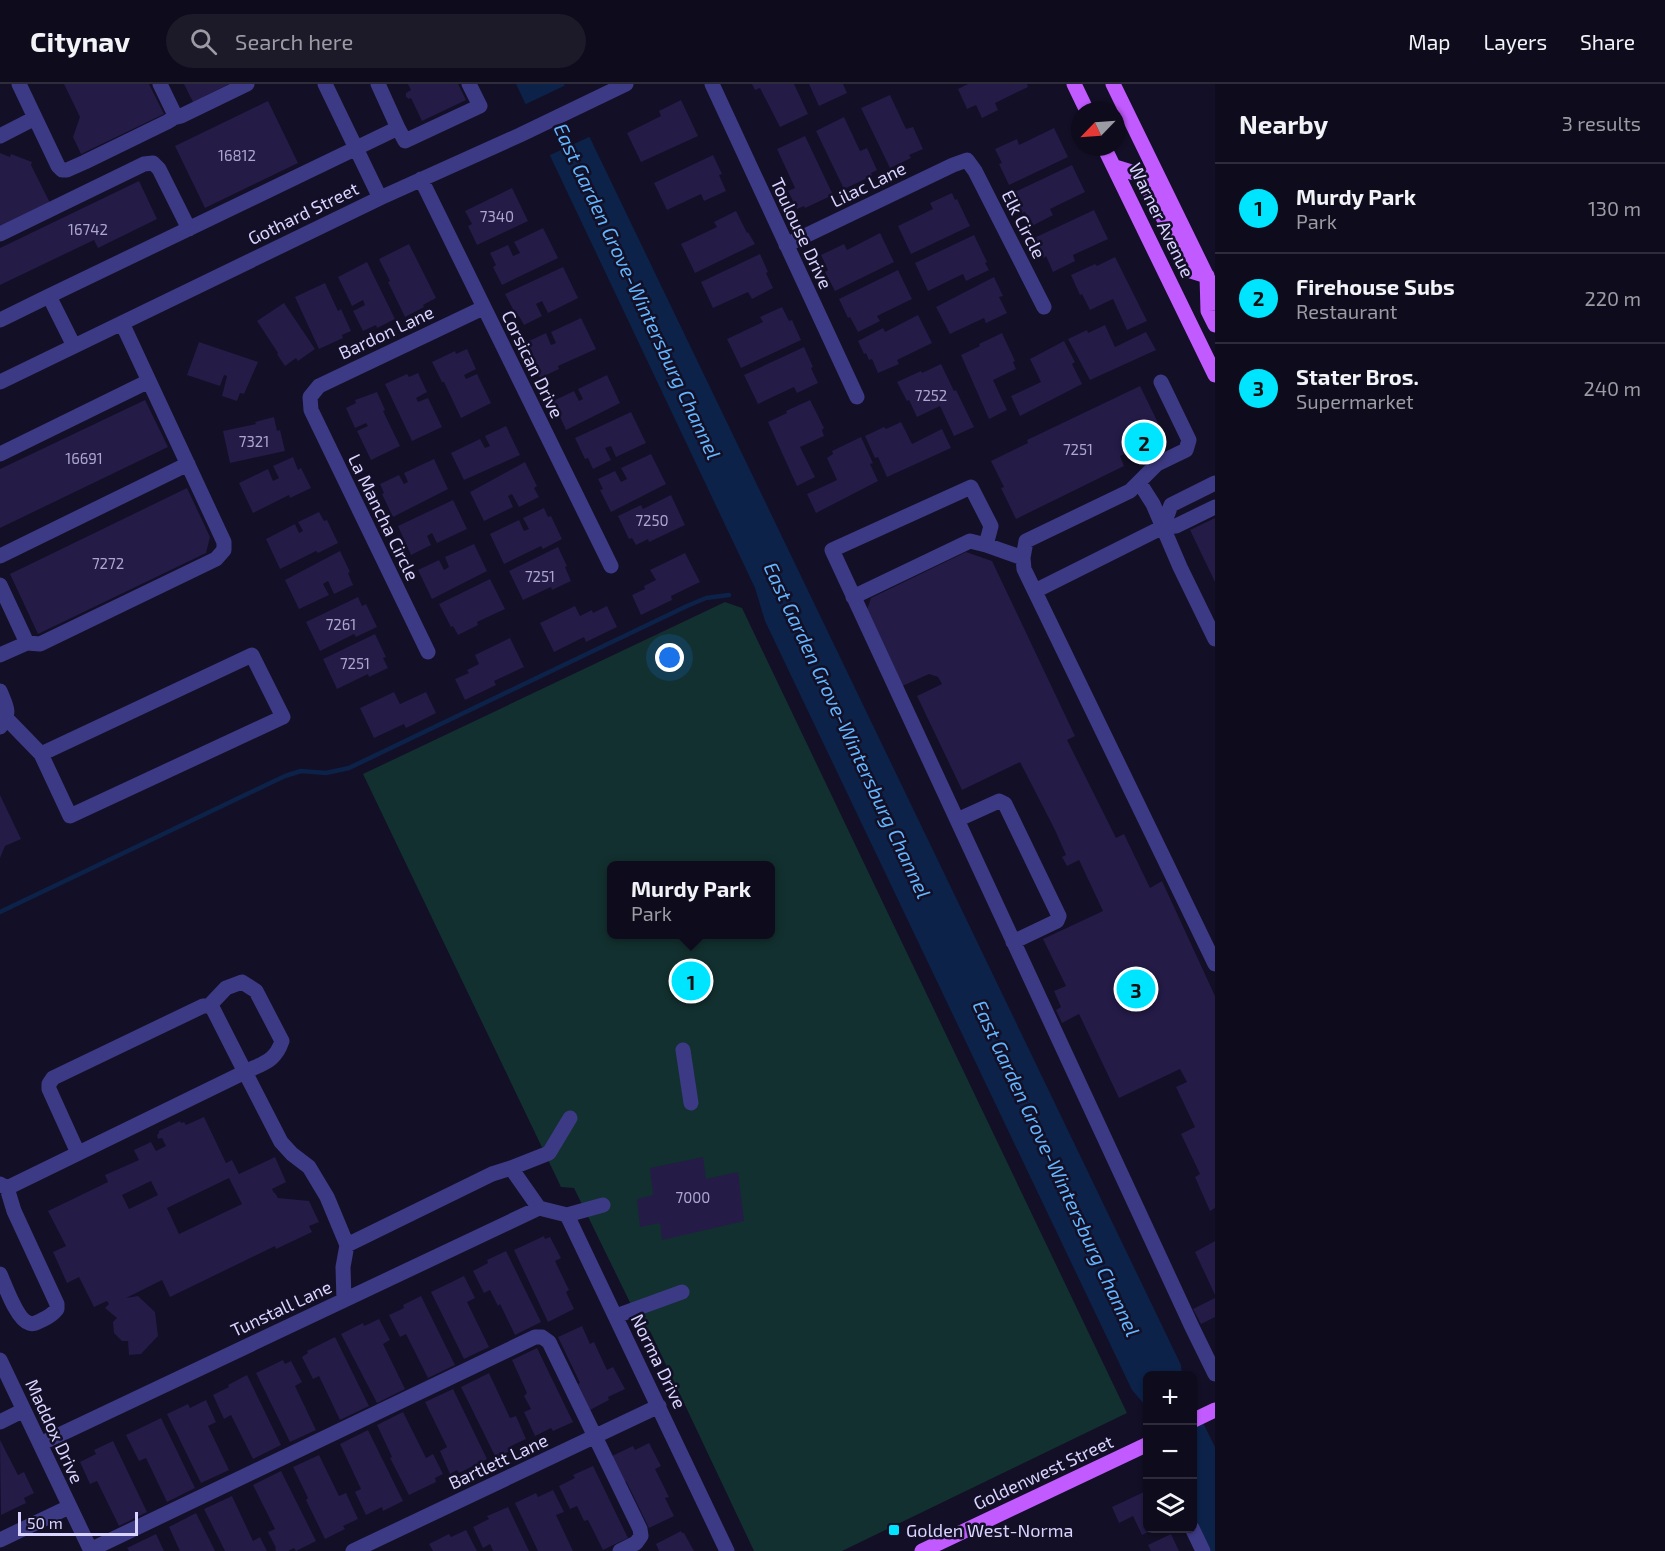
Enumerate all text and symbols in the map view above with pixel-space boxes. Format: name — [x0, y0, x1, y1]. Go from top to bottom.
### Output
search box — [166, 14, 586, 68]
text: Citynav — [30, 24, 130, 58]
icon: search — [187, 25, 220, 58]
text: Search here — [235, 28, 353, 54]
text: Map — [1408, 29, 1450, 54]
text: Layers — [1483, 29, 1547, 54]
text: Share — [1580, 29, 1635, 54]
north arrow — [1071, 102, 1125, 156]
text: Nearby — [1239, 108, 1328, 139]
text: 3 results — [1562, 111, 1641, 135]
water label: East Garden Grove-Wintersburg Channel — [549, 119, 727, 463]
house number: 16812 — [218, 146, 256, 164]
street label: Lilac Lane — [827, 156, 909, 212]
street label: Warner Avenue — [1125, 159, 1199, 281]
street label: Toulouse Drive — [767, 174, 837, 292]
street label: Gothard Street — [244, 177, 362, 249]
text: Murdy Park — [1296, 183, 1416, 209]
street label: Elk Circle — [997, 186, 1051, 262]
text: 1 — [1254, 196, 1263, 220]
text: 130 m — [1588, 196, 1641, 220]
house number: 7340 — [480, 207, 514, 225]
text: Park — [1296, 209, 1337, 233]
house number: 16742 — [68, 220, 108, 238]
text: Firehouse Subs — [1296, 273, 1455, 299]
text: 2 — [1253, 286, 1264, 310]
text: 220 m — [1584, 286, 1641, 310]
text: Restaurant — [1296, 299, 1397, 323]
street label: Bardon Lane — [335, 300, 437, 364]
street label: Corsican Drive — [497, 307, 569, 421]
text: Stater Bros. — [1296, 363, 1419, 389]
text: 3 — [1253, 376, 1264, 400]
text: 240 m — [1583, 376, 1641, 400]
house number: 7252 — [915, 386, 947, 404]
text: Supermarket — [1296, 389, 1414, 413]
pin: 2 — [1124, 420, 1164, 464]
house number: 7321 — [239, 432, 269, 450]
house number: 7251 — [1063, 440, 1093, 458]
house number: 16691 — [65, 449, 103, 467]
street label: La Mancha Circle — [344, 450, 424, 584]
house number: 7250 — [635, 511, 669, 529]
house number: 7272 — [92, 554, 124, 572]
water label: East Garden Grove-Wintersburg Channel — [759, 558, 937, 902]
house number: 7251 — [525, 567, 555, 585]
house number: 7261 — [326, 615, 356, 633]
your location — [655, 643, 684, 672]
house number: 7251 — [340, 654, 370, 672]
popup — [607, 861, 775, 939]
text: Murdy Park — [631, 875, 751, 901]
text: Park — [631, 901, 672, 925]
pin: 1 — [672, 958, 710, 1004]
pin: 3 — [1116, 966, 1156, 1012]
water label: East Garden Grove-Wintersburg Channel — [968, 996, 1146, 1340]
house number: 7000 — [676, 1188, 710, 1206]
street label: Tunstall Lane — [227, 1275, 335, 1341]
street label: Norma Drive — [627, 1310, 691, 1412]
map controls — [1143, 1371, 1197, 1533]
button: + — [1143, 1371, 1197, 1425]
street label: Maddox Drive — [21, 1375, 89, 1487]
button: − — [1143, 1425, 1197, 1479]
street label: Bartlett Lane — [445, 1428, 551, 1494]
street label: Goldenwest Street — [970, 1430, 1117, 1514]
button: layers — [1143, 1479, 1197, 1533]
scale bar — [18, 1509, 138, 1536]
text: 50 m — [27, 1513, 63, 1532]
place label: Golden West-Norma — [906, 1519, 1073, 1541]
marker: Golden West-Norma — [887, 1523, 901, 1537]

